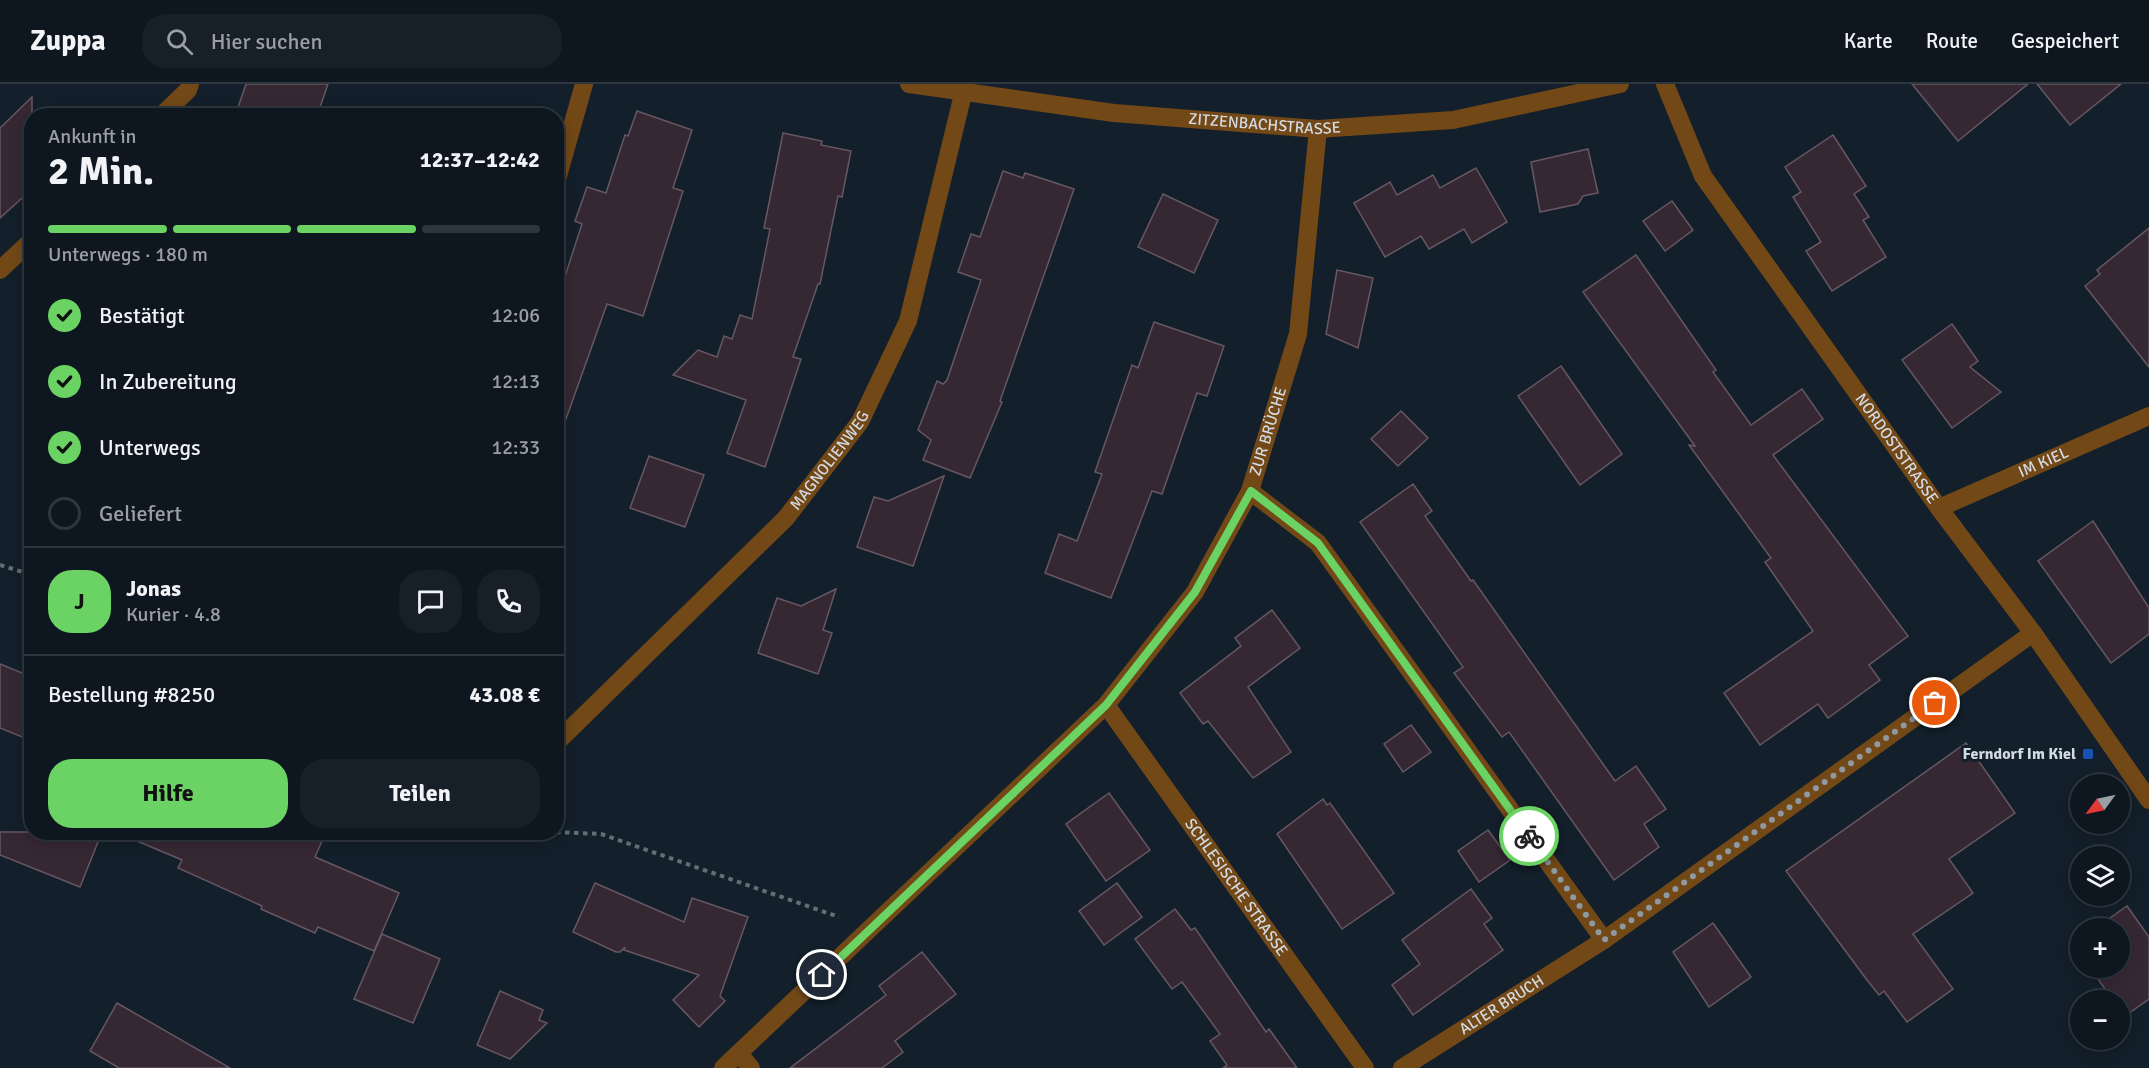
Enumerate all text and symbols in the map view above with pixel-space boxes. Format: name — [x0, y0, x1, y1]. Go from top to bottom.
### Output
search box — [142, 14, 562, 68]
text: Zuppa — [30, 24, 106, 58]
icon: search — [163, 25, 196, 58]
text: Hier suchen — [211, 28, 322, 55]
text: Karte — [1844, 28, 1893, 54]
text: Route — [1926, 28, 1978, 54]
text: Gespeichert — [2011, 28, 2119, 54]
street label: ZITZENBACHSTRASSE — [1188, 109, 1341, 139]
text: Ankunft in — [48, 124, 136, 149]
text: 12:37–12:42 — [420, 146, 540, 173]
text: 2 Min. — [48, 147, 154, 195]
text: Unterwegs · 180 m — [48, 242, 208, 267]
icon: check — [48, 299, 81, 332]
text: Bestätigt — [99, 302, 185, 329]
text: 12:06 — [491, 303, 540, 328]
icon: check — [48, 365, 81, 398]
text: In Zubereitung — [99, 368, 237, 395]
text: 12:13 — [491, 369, 540, 394]
street label: ZUR BRÜCHE — [1245, 384, 1291, 478]
street label: NORDOSTSTRASSE — [1851, 389, 1943, 508]
street label: MAGNOLIENWEG — [786, 408, 874, 514]
icon: check — [48, 431, 81, 464]
text: Unterwegs — [99, 434, 201, 461]
text: 12:33 — [491, 435, 540, 460]
street label: IM KIEL — [2015, 443, 2072, 482]
text: Geliefert — [99, 500, 182, 527]
button: chat — [399, 570, 462, 633]
button: phone — [477, 570, 540, 633]
text: Jonas — [126, 575, 181, 602]
text: J — [74, 588, 85, 615]
text: Kurier · 4.8 — [126, 602, 221, 627]
pin — [1909, 677, 1960, 728]
text: Bestellung #8250 — [48, 681, 215, 708]
text: 43.08 € — [469, 681, 540, 708]
icon: bag — [1918, 686, 1951, 719]
place label: Ferndorf Im Kiel — [1963, 744, 2076, 764]
marker: Ferndorf Im Kiel — [2081, 747, 2095, 761]
button: Hilfe — [48, 759, 288, 828]
button: Teilen — [300, 759, 540, 828]
north arrow — [2070, 774, 2130, 834]
map controls — [2070, 774, 2130, 1050]
courier — [1499, 806, 1559, 866]
street label: SCHLESISCHE STRASSE — [1180, 815, 1292, 960]
icon: bike — [1513, 820, 1546, 853]
button: layers — [2070, 846, 2130, 906]
button: + — [2070, 918, 2130, 978]
pin — [796, 949, 847, 1000]
icon: home — [805, 958, 838, 991]
street label: ALTER BRUCH — [1456, 971, 1548, 1039]
button: − — [2070, 990, 2130, 1050]

